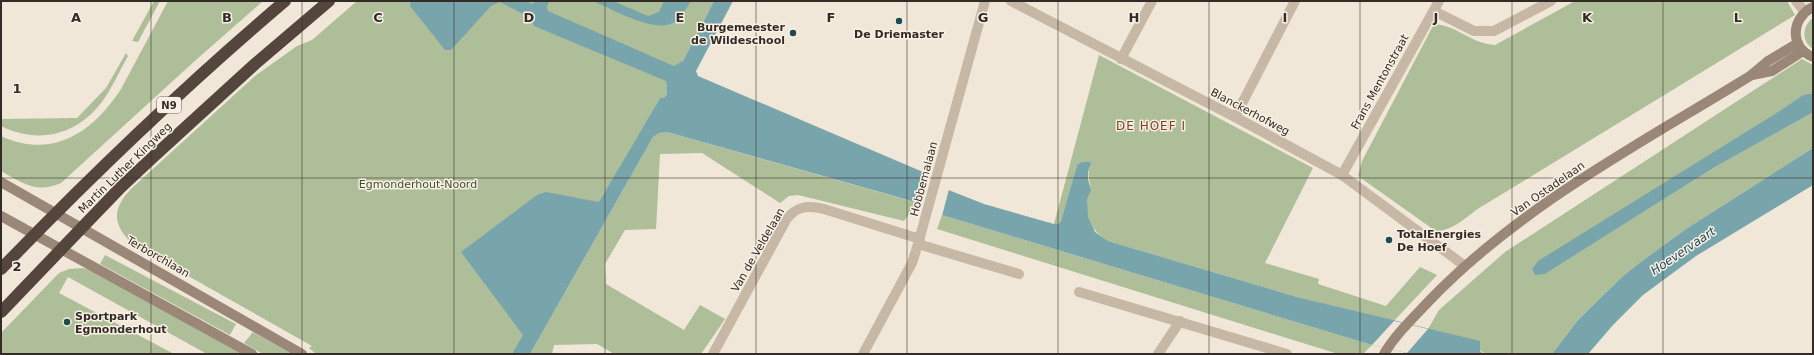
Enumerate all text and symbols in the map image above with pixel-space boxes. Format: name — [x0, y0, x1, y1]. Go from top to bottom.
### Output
text: A — [71, 10, 81, 25]
text: B — [222, 10, 232, 25]
text: C — [373, 10, 383, 25]
text: D — [524, 10, 535, 25]
text: E — [676, 10, 684, 25]
text: F — [827, 10, 835, 25]
text: G — [978, 10, 988, 25]
text: H — [1129, 10, 1139, 25]
text: I — [1283, 10, 1287, 25]
text: J — [1433, 10, 1438, 25]
text: K — [1582, 10, 1593, 25]
text: L — [1734, 10, 1742, 25]
marker: De Driemaster — [894, 16, 904, 26]
place label: Burgemeester de Wildeschool — [691, 21, 786, 47]
marker: Burgemeester de Wildeschool — [788, 28, 798, 38]
place label: De Driemaster — [854, 28, 944, 41]
street label: Frans Mentonstraat — [1348, 32, 1412, 132]
text: 1 — [12, 81, 22, 96]
street label: Blanckerhofweg — [1208, 86, 1292, 138]
road number: N9 — [157, 97, 181, 113]
district label: DE HOEF I — [1116, 119, 1186, 133]
street label: Martin Luther Kingweg — [76, 120, 174, 216]
street label: Hobbemalaan — [908, 140, 940, 218]
street label: Van Ostadelaan — [1509, 159, 1587, 219]
park label: Egmonderhout-Noord — [359, 178, 477, 191]
street label: Van de Veldelaan — [729, 206, 787, 294]
water label: Hoevervaart — [1648, 224, 1719, 278]
place label: TotalEnergies De Hoef — [1397, 228, 1481, 254]
street label: Terborchlaan — [123, 233, 192, 280]
marker: TotalEnergies De Hoef — [1384, 235, 1394, 245]
text: 2 — [12, 259, 22, 274]
place label: Sportpark Egmonderhout — [75, 310, 166, 336]
marker: Sportpark Egmonderhout — [62, 317, 72, 327]

